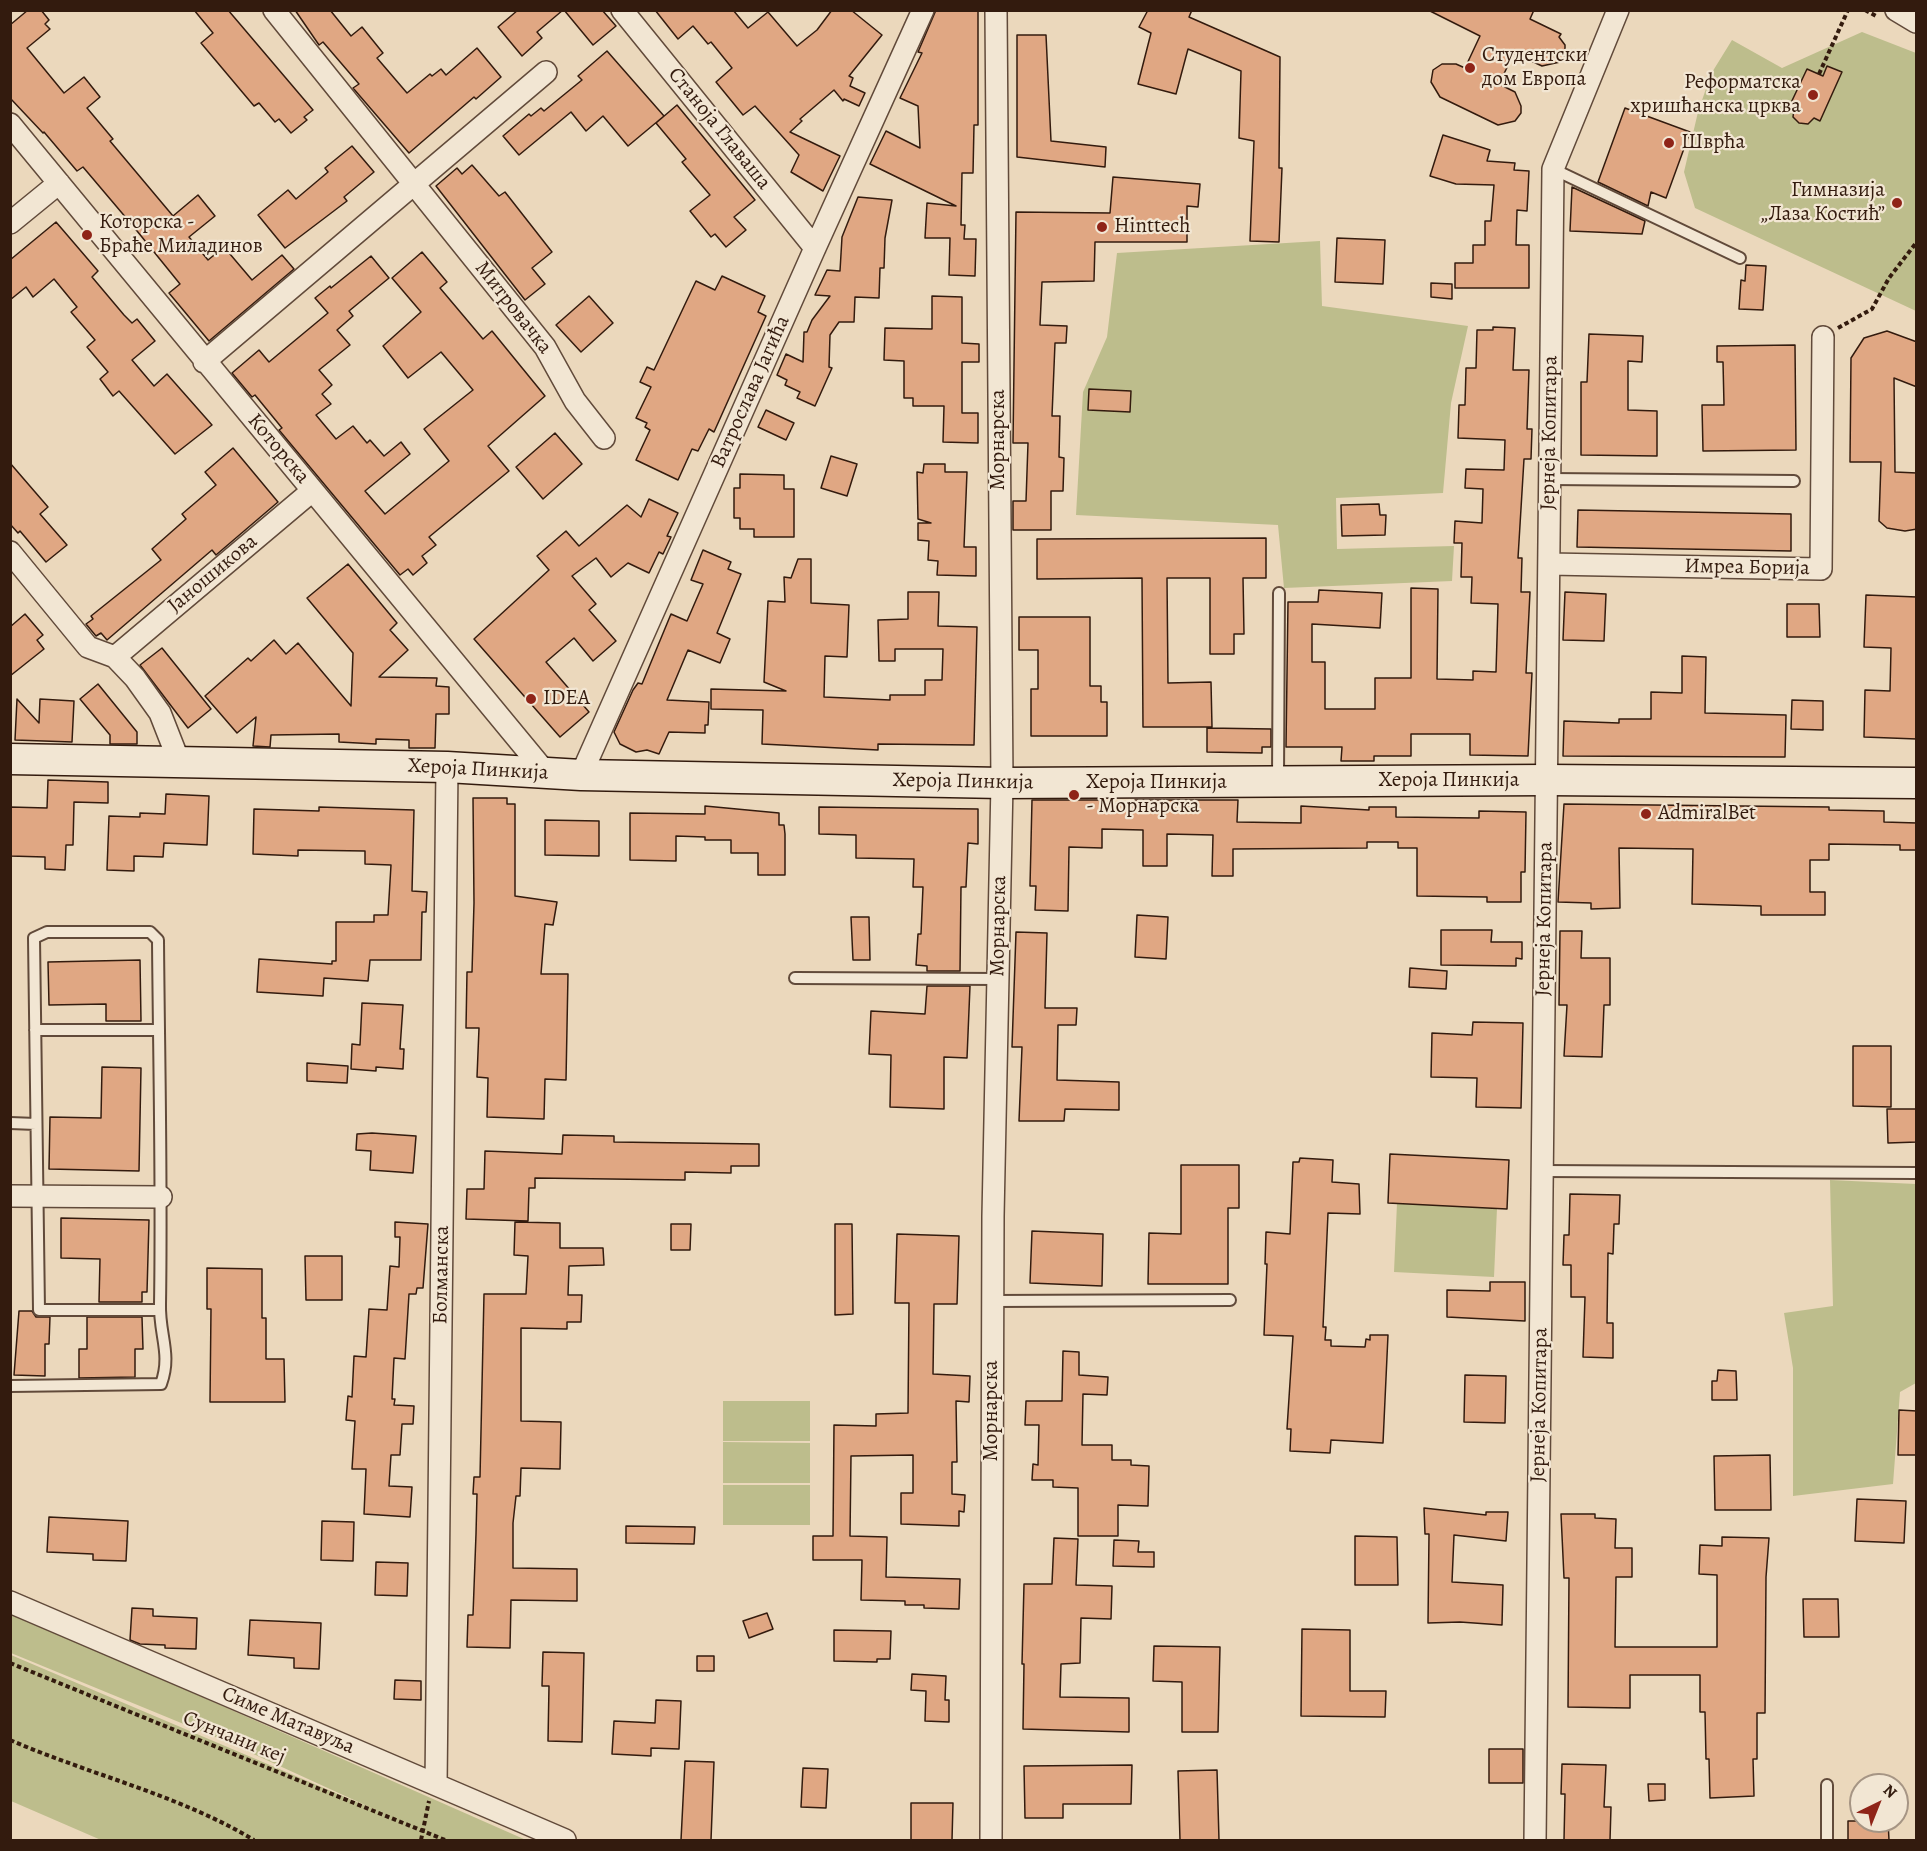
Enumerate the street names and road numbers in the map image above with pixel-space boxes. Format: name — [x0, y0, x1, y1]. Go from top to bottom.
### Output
street label: Станоја Главаша — [662, 63, 776, 195]
street label: Митровачка — [469, 257, 557, 359]
street label: Ватрослава Јагића — [706, 312, 796, 472]
street label: Јернеја Копитара — [1536, 355, 1564, 511]
street label: Морнарска — [986, 389, 1012, 491]
street label: Которска — [241, 409, 315, 489]
street label: Јаношикова — [163, 529, 263, 619]
street label: Имреа Борија — [1684, 554, 1810, 582]
street label: Хероја Пинкија — [407, 754, 549, 786]
street label: Хероја Пинкија — [892, 768, 1034, 796]
street label: Хероја Пинкија — [1379, 768, 1519, 794]
street label: Јернеја Копитара — [1531, 841, 1559, 997]
street label: Морнарска — [986, 875, 1012, 977]
street label: Болманска — [429, 1225, 455, 1325]
street label: Јернеја Копитара — [1526, 1327, 1554, 1483]
street label: Морнарска — [979, 1360, 1005, 1462]
street label: Симе Матавуља — [218, 1682, 358, 1760]
street label: Сунчани кеј — [179, 1706, 289, 1770]

